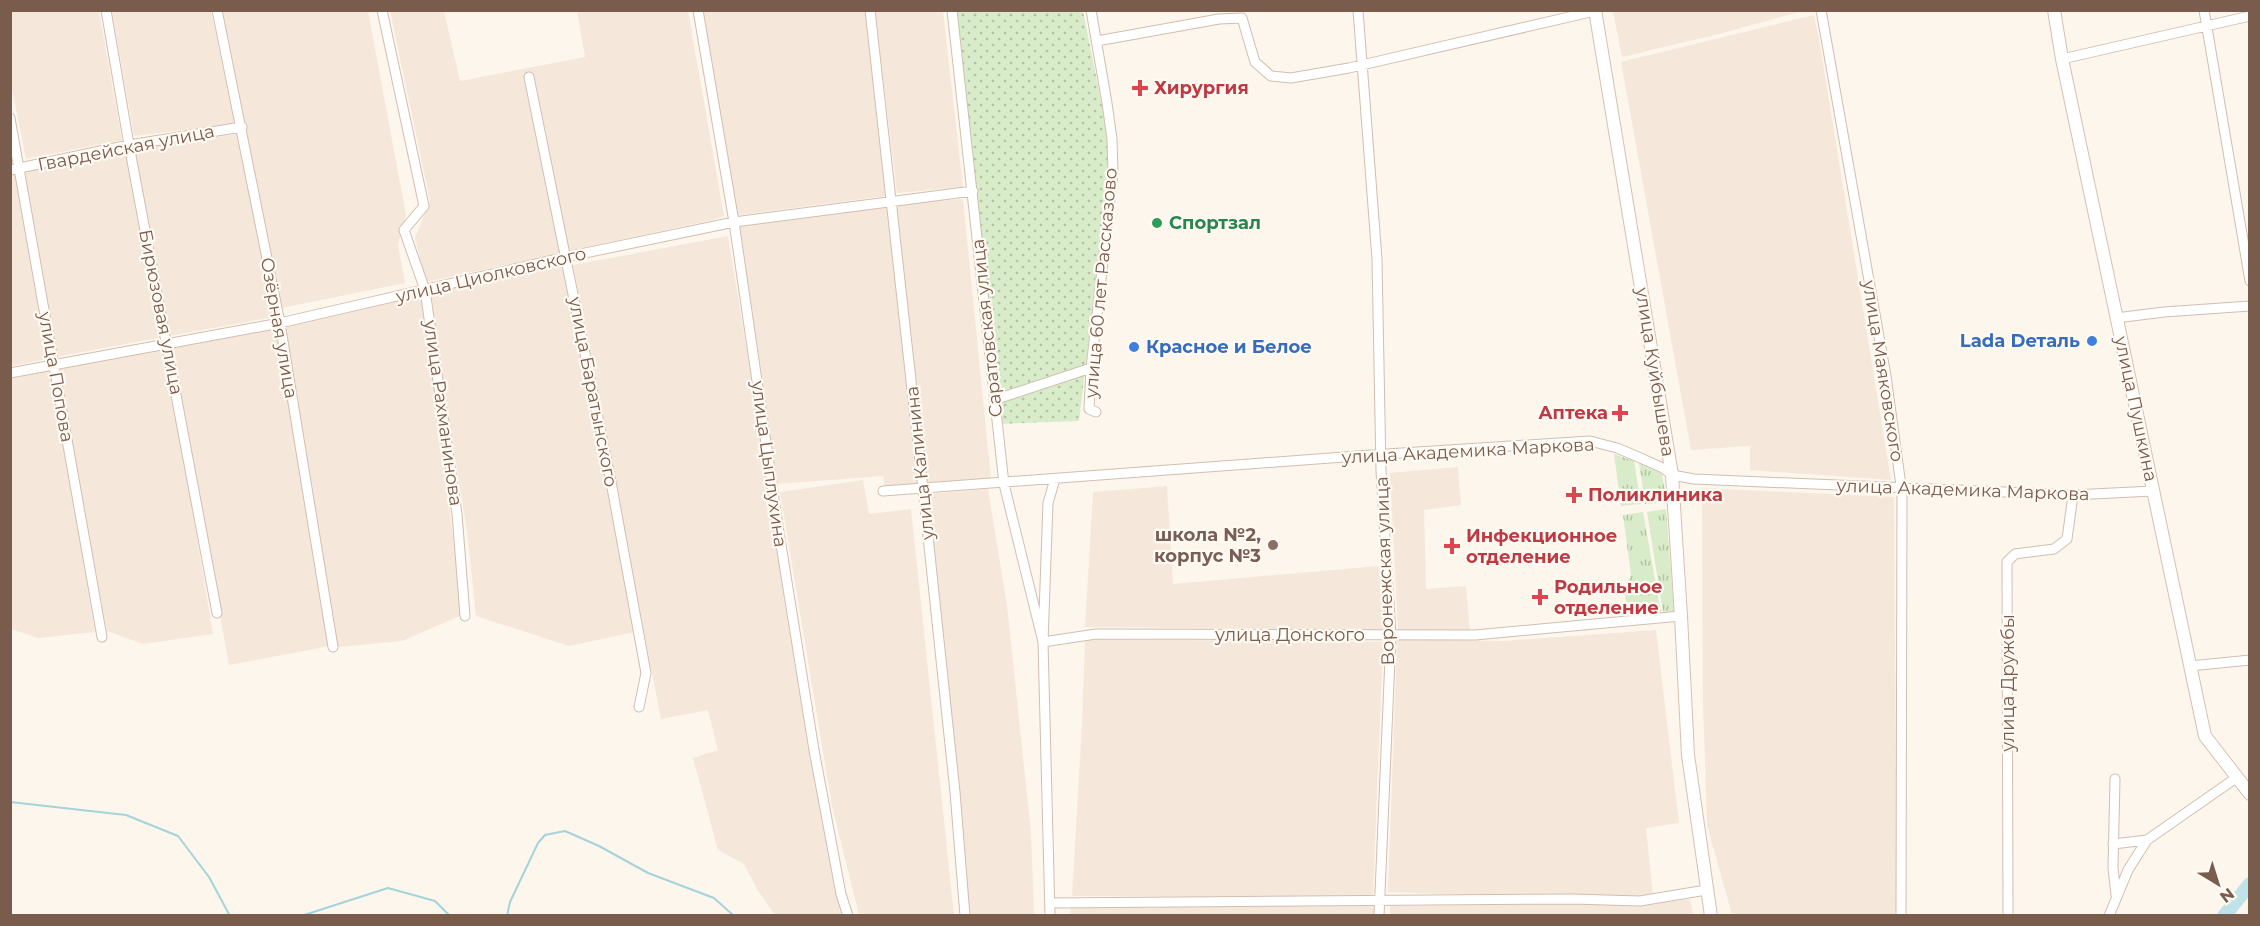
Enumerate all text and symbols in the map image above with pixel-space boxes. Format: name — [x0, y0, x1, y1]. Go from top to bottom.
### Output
place label: Хирургия — [1154, 77, 1249, 99]
marker: Хирургия — [1131, 79, 1149, 97]
street label: Гвардейская улица — [36, 120, 216, 176]
street label: улица 60 лет Рассказово — [1080, 167, 1122, 400]
place label: Спортзал — [1169, 212, 1261, 234]
marker: Спортзал — [1150, 216, 1164, 230]
street label: Бирюзовая улица — [134, 228, 188, 396]
street label: Саратовская улица — [967, 238, 1007, 418]
street label: улица Циолковского — [393, 242, 588, 308]
street label: Озёрная улица — [256, 256, 302, 400]
street label: улица Маяковского — [1858, 278, 1908, 463]
street label: улица Куйбышева — [1631, 285, 1679, 458]
street label: улица Баратынского — [564, 294, 622, 489]
street label: улица Попова — [34, 309, 78, 444]
street label: улица Рахманинова — [419, 318, 467, 507]
place label: Lada Dеталь — [1960, 330, 2080, 352]
street label: улица Пушкина — [2110, 333, 2162, 484]
marker: Lada Dеталь — [2085, 334, 2099, 348]
place label: Красное и Белое — [1146, 336, 1312, 358]
marker: Красное и Белое — [1127, 340, 1141, 354]
street label: улица Цыплухина — [746, 378, 792, 549]
street label: улица Калинина — [901, 385, 939, 542]
place label: Аптека — [1538, 402, 1608, 424]
marker: Аптека — [1613, 406, 1627, 420]
street label: улица Академика Маркова — [1340, 433, 1595, 469]
street label: улица Академика Маркова — [1835, 475, 2090, 505]
street label: Воронежская улица — [1371, 476, 1399, 666]
place label: Поликлиника — [1588, 484, 1723, 506]
marker: Поликлиника — [1565, 486, 1583, 504]
place label: школа №2, корпус №3 — [1154, 524, 1261, 567]
place label: Инфекционное отделение — [1466, 525, 1617, 568]
marker: Инфекционное отделение — [1443, 537, 1461, 555]
marker: школа №2, корпус №3 — [1266, 538, 1280, 552]
place label: Родильное отделение — [1554, 576, 1663, 619]
marker: Родильное отделение — [1531, 588, 1549, 606]
street label: улица Дружбы — [1997, 614, 2019, 753]
street label: улица Донского — [1214, 624, 1365, 646]
north arrow — [2188, 854, 2248, 914]
text: N — [2216, 884, 2238, 907]

